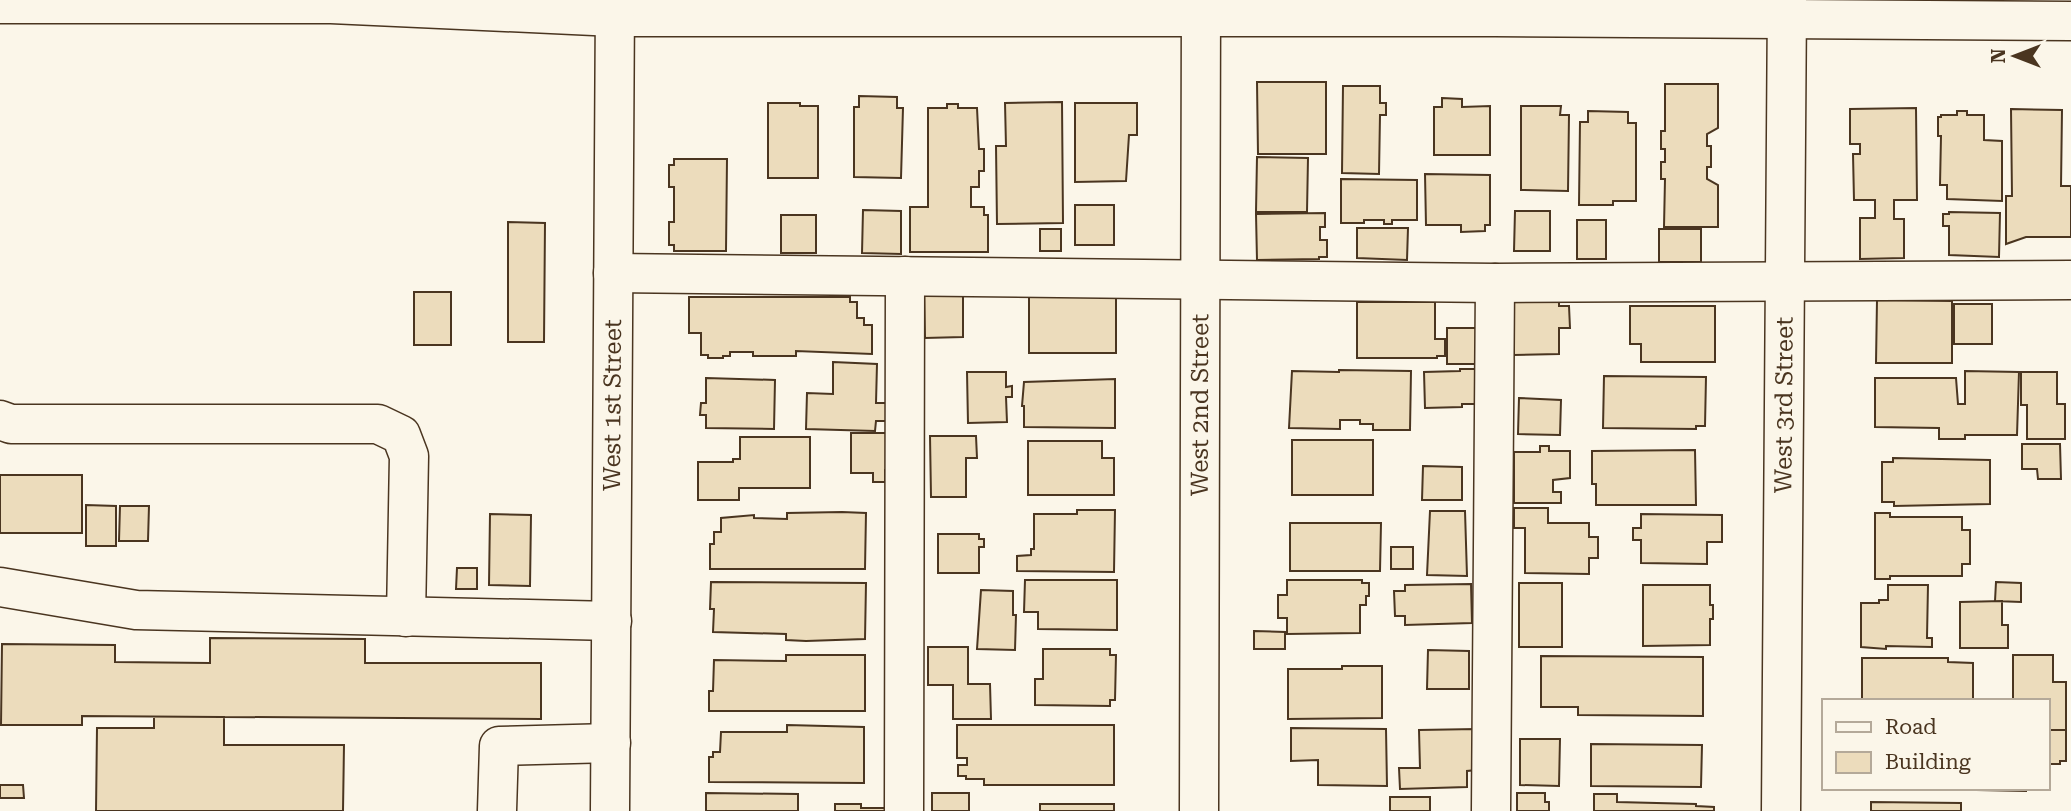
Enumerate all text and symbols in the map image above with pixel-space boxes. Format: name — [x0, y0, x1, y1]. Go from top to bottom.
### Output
north arrow — [1980, 21, 2050, 91]
text: N — [1987, 48, 2010, 63]
street label: West 2nd Street — [1186, 314, 1214, 496]
street label: West 3rd Street — [1769, 317, 1799, 493]
street label: West 1st Street — [598, 319, 627, 491]
legend — [1822, 699, 2050, 790]
text: Road — [1885, 715, 1937, 739]
text: Building — [1885, 750, 1971, 774]

